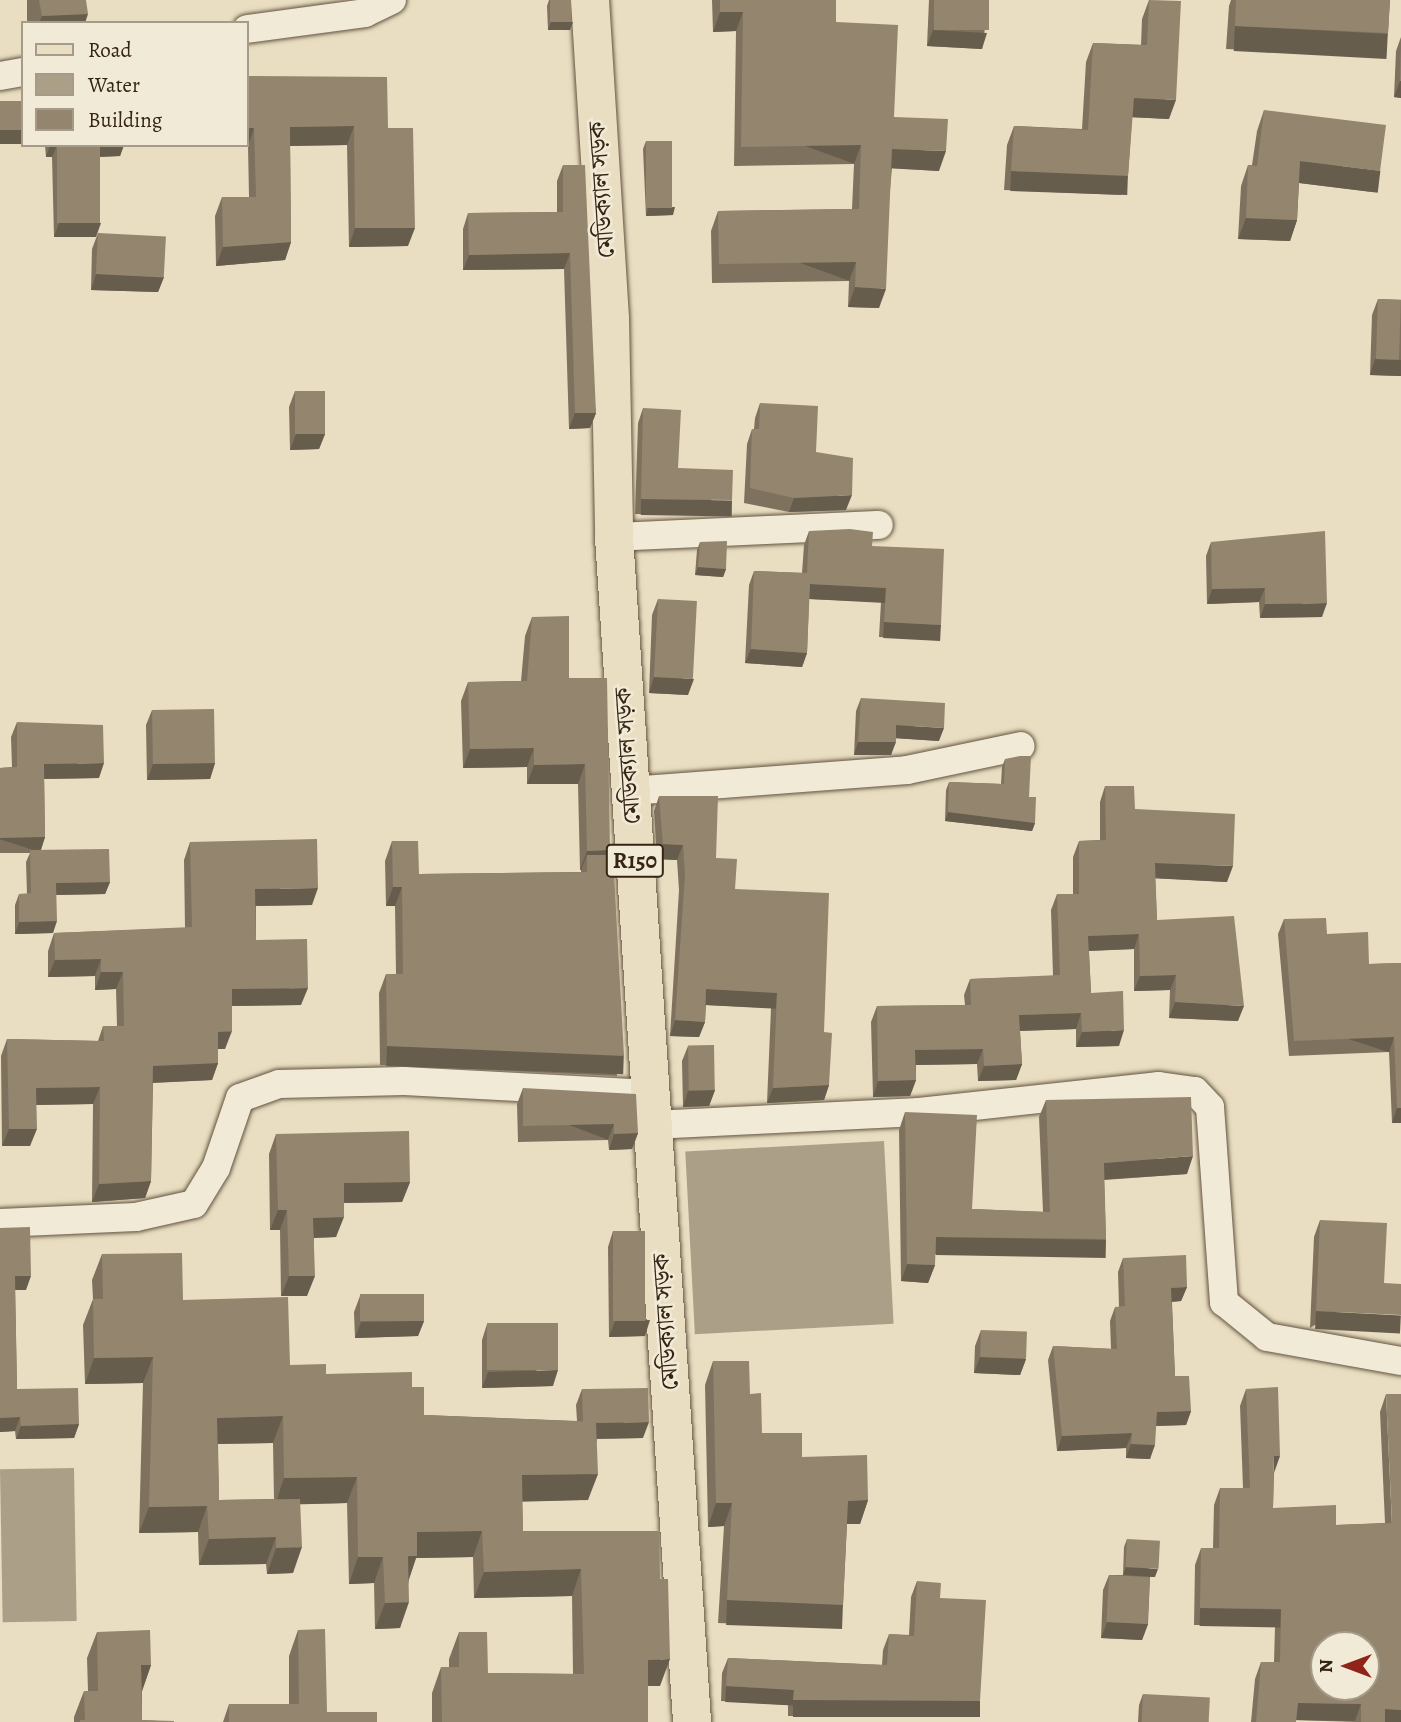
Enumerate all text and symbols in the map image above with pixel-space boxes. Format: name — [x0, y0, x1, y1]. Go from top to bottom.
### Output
legend — [21, 21, 248, 147]
text: Road — [88, 36, 132, 64]
text: Water — [88, 71, 140, 99]
text: Building — [88, 106, 162, 134]
street label: মেডিক্যাল সড়ক — [583, 121, 621, 259]
street label: মেডিক্যাল সড়ক — [609, 687, 647, 825]
road number: R150 — [605, 842, 665, 880]
street label: মেডিক্যাল সড়ক — [647, 1253, 685, 1391]
north arrow — [1310, 1631, 1380, 1701]
text: N — [1313, 1659, 1339, 1673]

